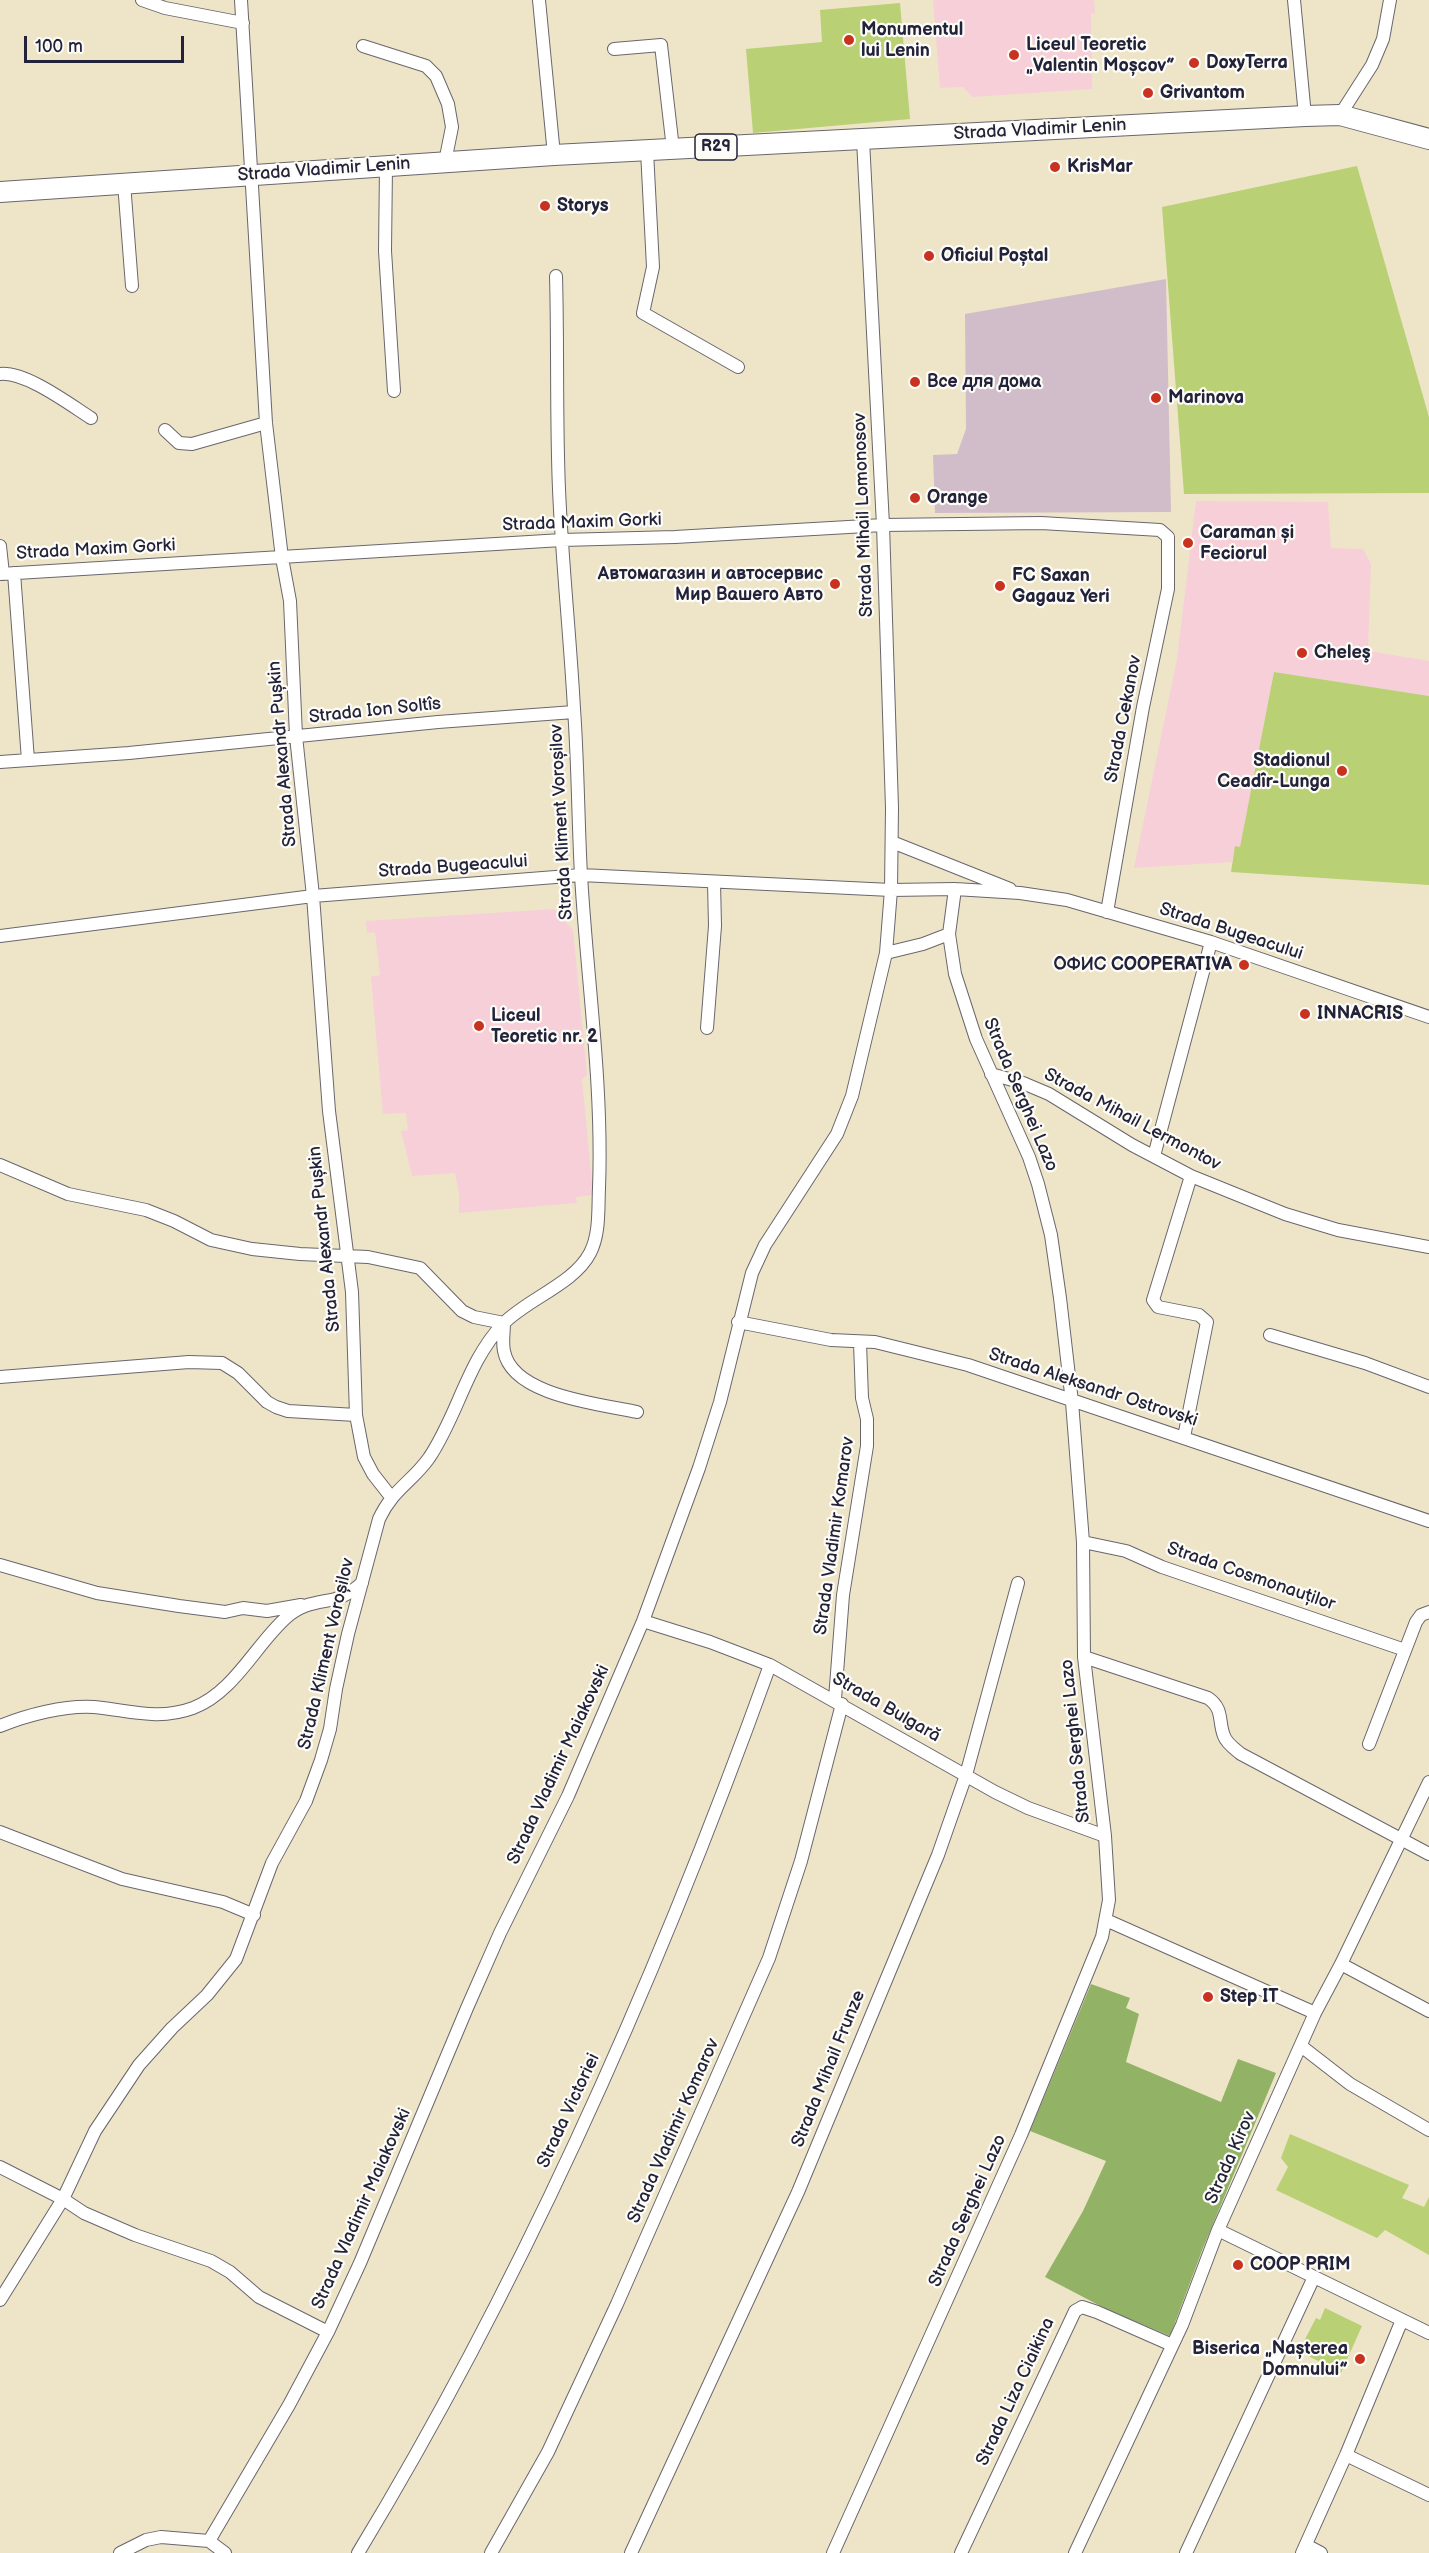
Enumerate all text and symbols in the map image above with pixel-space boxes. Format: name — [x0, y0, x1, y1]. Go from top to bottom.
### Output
place label: Monumentul lui Lenin — [861, 19, 963, 62]
scale bar — [27, 24, 188, 62]
marker: Monumentul lui Lenin — [842, 33, 856, 47]
place label: Liceul Teoretic „Valentin Moșcov” — [1026, 34, 1175, 76]
text: 100 m — [35, 36, 83, 57]
marker: Liceul Teoretic „Valentin Moșcov” — [1007, 48, 1021, 62]
place label: DoxyTerra — [1206, 52, 1288, 74]
marker: DoxyTerra — [1187, 56, 1201, 70]
place label: Grivantom — [1160, 82, 1245, 104]
marker: Grivantom — [1141, 86, 1155, 100]
street label: Strada Vladimir Lenin — [953, 115, 1127, 145]
road number: R29 — [695, 134, 737, 160]
street label: Strada Vladimir Lenin — [237, 153, 411, 187]
place label: KrisMar — [1067, 156, 1133, 178]
marker: KrisMar — [1048, 160, 1062, 174]
place label: Storys — [557, 195, 609, 217]
marker: Storys — [538, 199, 552, 213]
place label: Oficiul Poștal — [941, 245, 1048, 267]
marker: Oficiul Poștal — [922, 249, 936, 263]
place label: Все для дома — [927, 371, 1041, 393]
marker: Все для дома — [908, 375, 922, 389]
place label: Marinova — [1168, 387, 1244, 409]
marker: Marinova — [1149, 391, 1163, 405]
street label: Strada Mihail Lomonosov — [850, 413, 878, 617]
place label: Orange — [927, 487, 988, 509]
marker: Orange — [908, 491, 922, 505]
street label: Strada Maxim Gorki — [502, 509, 662, 537]
place label: Caraman și Feciorul — [1200, 522, 1294, 564]
street label: Strada Maxim Gorki — [16, 535, 176, 565]
marker: Caraman și Feciorul — [1181, 536, 1195, 550]
place label: Автомагазин и автосервис Мир Вашего Авто — [598, 563, 823, 606]
place label: FC Saxan Gagauz Yeri — [1012, 565, 1110, 608]
marker: Автомагазин и автосервис Мир Вашего Авто — [828, 577, 842, 591]
marker: FC Saxan Gagauz Yeri — [993, 579, 1007, 593]
place label: Cheleş — [1314, 642, 1371, 664]
marker: Cheleş — [1295, 646, 1309, 660]
street label: Strada Cekanov — [1101, 654, 1147, 784]
street label: Strada Alexandr Pușkin — [264, 660, 302, 848]
street label: Strada Ion Soltîs — [308, 693, 442, 729]
street label: Strada Kliment Voroșilov — [546, 724, 578, 920]
place label: Stadionul Ceadîr-Lunga — [1217, 750, 1330, 792]
marker: Stadionul Ceadîr-Lunga — [1335, 764, 1349, 778]
street label: Strada Bugeacului — [378, 851, 528, 883]
street label: Strada Bugeacului — [1157, 899, 1305, 965]
place label: ОФИС COOPERATIVA — [1054, 954, 1232, 976]
marker: ОФИС COOPERATIVA — [1237, 958, 1251, 972]
place label: INNACRIS — [1317, 1003, 1403, 1025]
place label: Liceul Teoretic nr. 2 — [491, 1005, 598, 1048]
marker: INNACRIS — [1298, 1007, 1312, 1021]
street label: Strada Serghei Lazo — [978, 1015, 1062, 1175]
marker: Liceul Teoretic nr. 2 — [472, 1019, 486, 1033]
street label: Strada Mihail Lermontov — [1040, 1064, 1224, 1176]
street label: Strada Alexandr Pușkin — [304, 1145, 346, 1333]
street label: Strada Aleksandr Ostrovski — [986, 1344, 1200, 1432]
street label: Strada Vladimir Komarov — [810, 1436, 860, 1636]
street label: Strada Cosmonauților — [1164, 1538, 1338, 1616]
street label: Strada Kliment Voroșilov — [294, 1556, 360, 1752]
street label: Strada Serghei Lazo — [1057, 1658, 1095, 1824]
street label: Strada Vladimir Maiakovski — [503, 1662, 615, 1868]
street label: Strada Bulgară — [828, 1668, 944, 1748]
place label: Step IT — [1220, 1986, 1279, 2008]
street label: Strada Mihail Frunze — [788, 1987, 870, 2151]
marker: Step IT — [1201, 1990, 1215, 2004]
street label: Strada Vladimir Komarov — [623, 2035, 725, 2227]
street label: Strada Victoriei — [533, 2050, 605, 2172]
street label: Strada Vladimir Maiakovski — [308, 2105, 416, 2313]
street label: Strada Kirov — [1201, 2108, 1261, 2208]
street label: Strada Serghei Lazo — [925, 2131, 1011, 2291]
place label: COOP PRIM — [1250, 2254, 1350, 2276]
marker: COOP PRIM — [1231, 2258, 1245, 2272]
street label: Strada Liza Ciaikina — [972, 2315, 1060, 2469]
place label: Biserica „Nașterea Domnului” — [1192, 2338, 1348, 2380]
marker: Biserica „Nașterea Domnului” — [1353, 2352, 1367, 2366]

